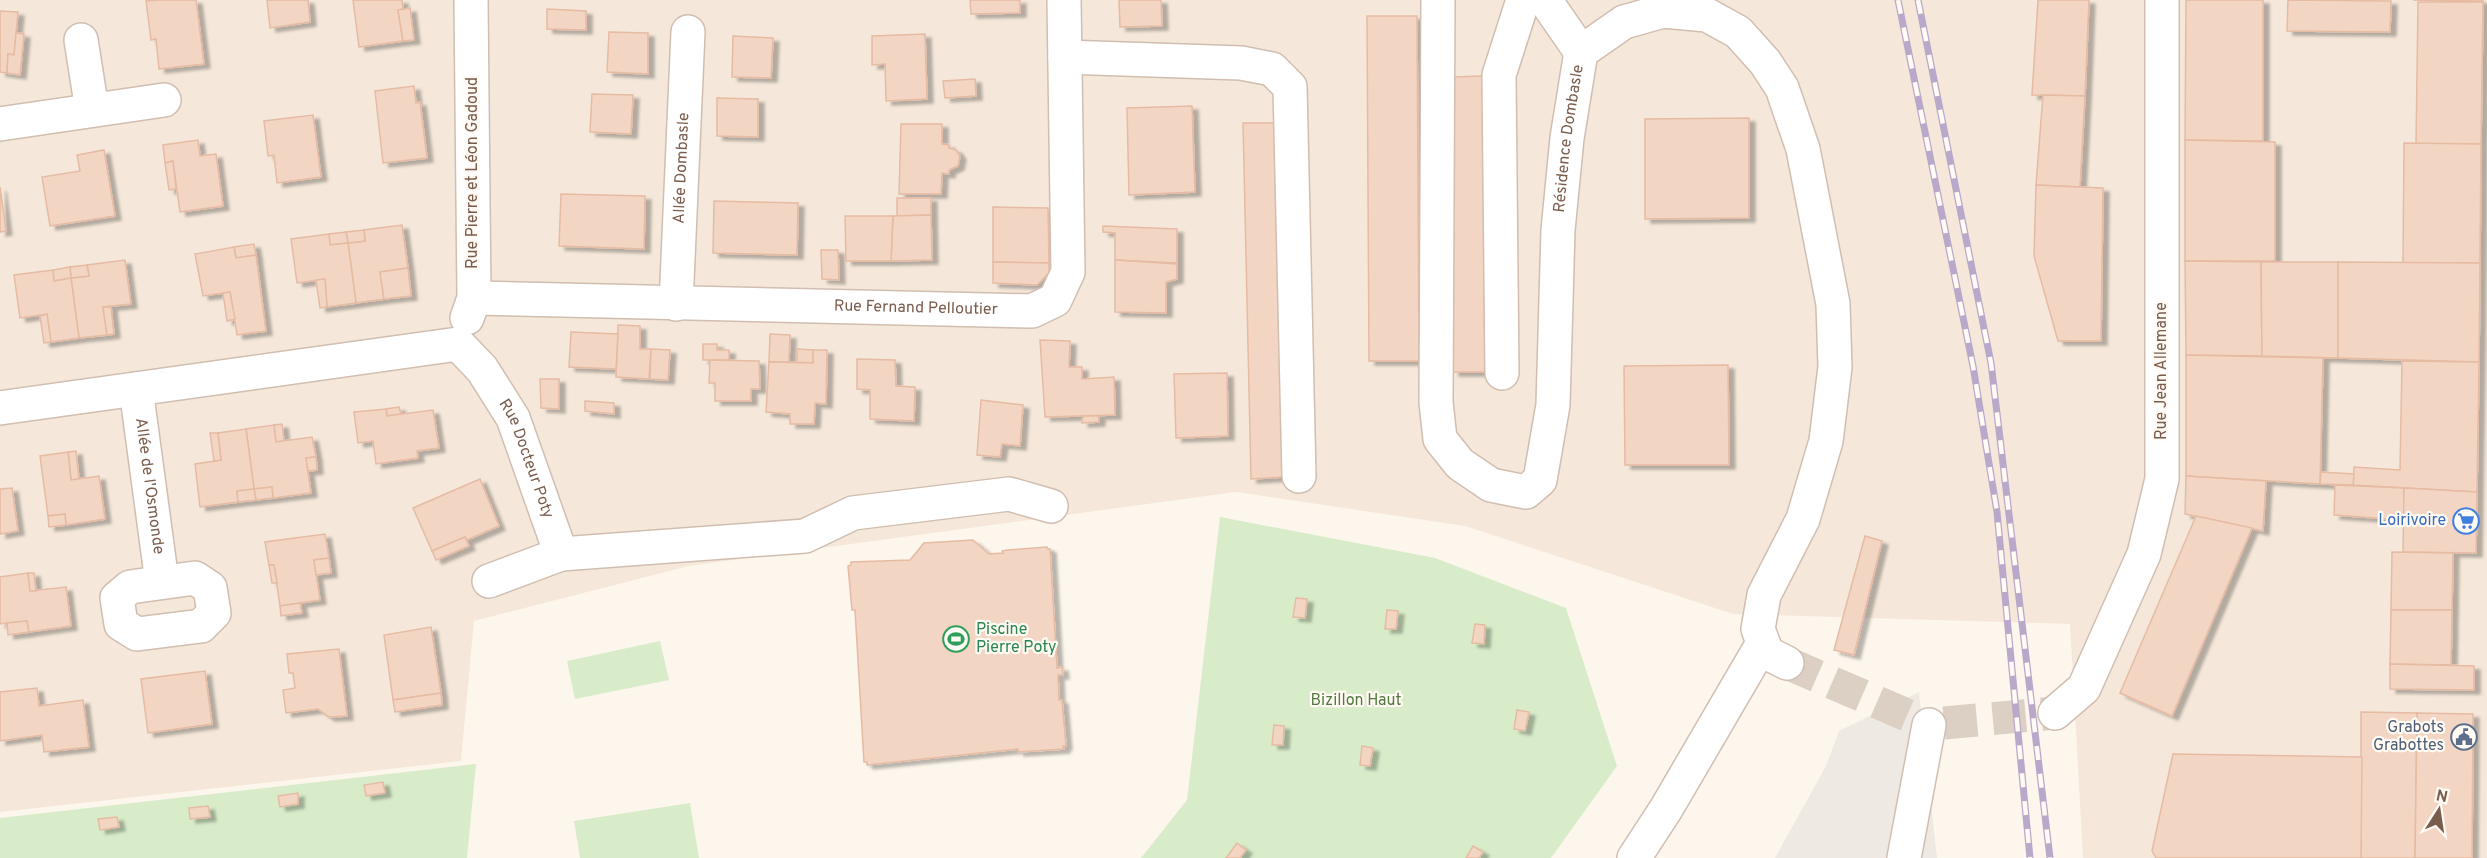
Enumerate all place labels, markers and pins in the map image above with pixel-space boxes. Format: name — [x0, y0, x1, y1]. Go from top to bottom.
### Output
supermarket icon: Loirivoire — [2451, 506, 2481, 536]
place label: Loirivoire — [2378, 511, 2446, 531]
place label: Piscine Pierre Poty — [976, 620, 1056, 658]
sports icon: Piscine Pierre Poty — [941, 624, 971, 654]
place label: Grabots Grabottes — [2373, 718, 2444, 756]
public building icon: Grabots Grabottes — [2449, 722, 2479, 752]

